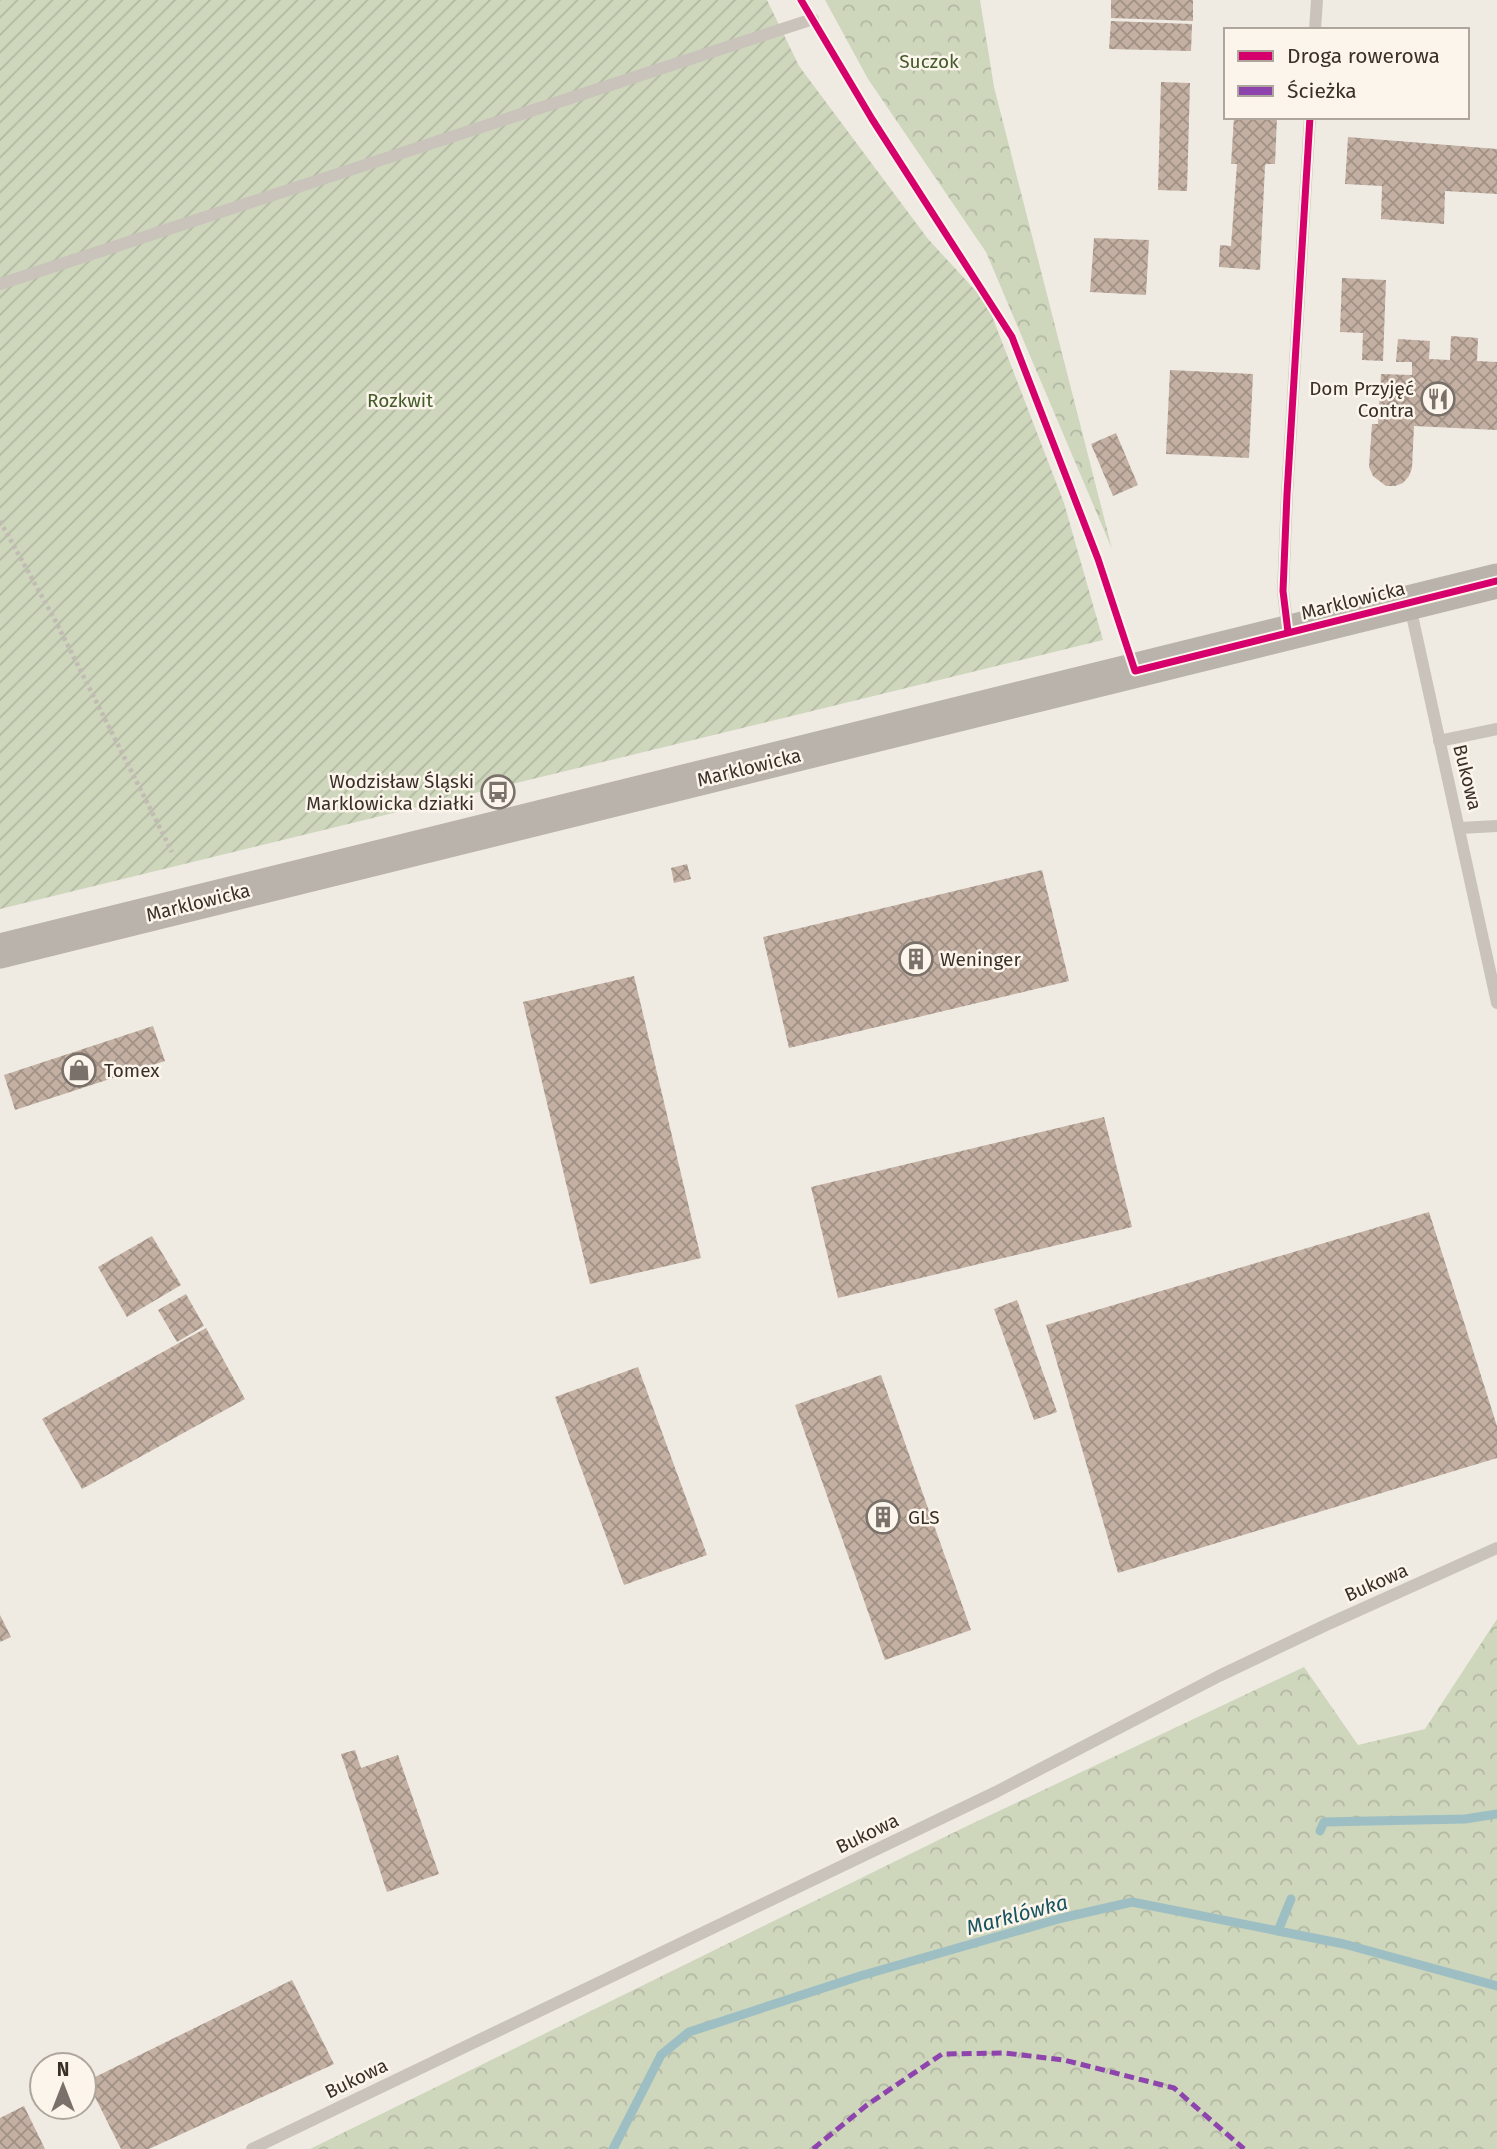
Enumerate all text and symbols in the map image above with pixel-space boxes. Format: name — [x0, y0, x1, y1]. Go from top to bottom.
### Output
legend — [1224, 28, 1469, 119]
text: Droga rowerowa — [1287, 43, 1440, 69]
park label: Suczok — [899, 50, 959, 73]
text: Ścieżka — [1287, 78, 1357, 104]
place label: Dom Przyjęć Contra — [1309, 377, 1414, 422]
restaurant icon: Dom Przyjęć Contra — [1419, 380, 1457, 418]
park label: Rozkwit — [367, 389, 433, 412]
street label: Marklowicka — [1299, 576, 1408, 625]
street label: Bukowa — [1448, 742, 1487, 812]
street label: Marklowicka — [695, 743, 804, 792]
place label: Wodzisław Śląski Marklowicka działki — [306, 770, 474, 815]
bus stop icon: Wodzisław Śląski Marklowicka działki — [479, 773, 517, 811]
street label: Marklowicka — [144, 878, 253, 927]
building icon: Weninger — [897, 940, 935, 978]
place label: Weninger — [940, 948, 1021, 971]
shop icon: Tomex — [60, 1051, 98, 1089]
place label: Tomex — [104, 1059, 160, 1082]
building icon: GLS — [864, 1498, 902, 1536]
place label: GLS — [908, 1506, 940, 1529]
street label: Bukowa — [1341, 1558, 1411, 1607]
street label: Bukowa — [832, 1808, 902, 1858]
water label: Marklówka — [963, 1889, 1071, 1941]
north arrow — [28, 2051, 98, 2121]
street label: Bukowa — [321, 2053, 391, 2103]
text: N — [57, 2058, 69, 2081]

